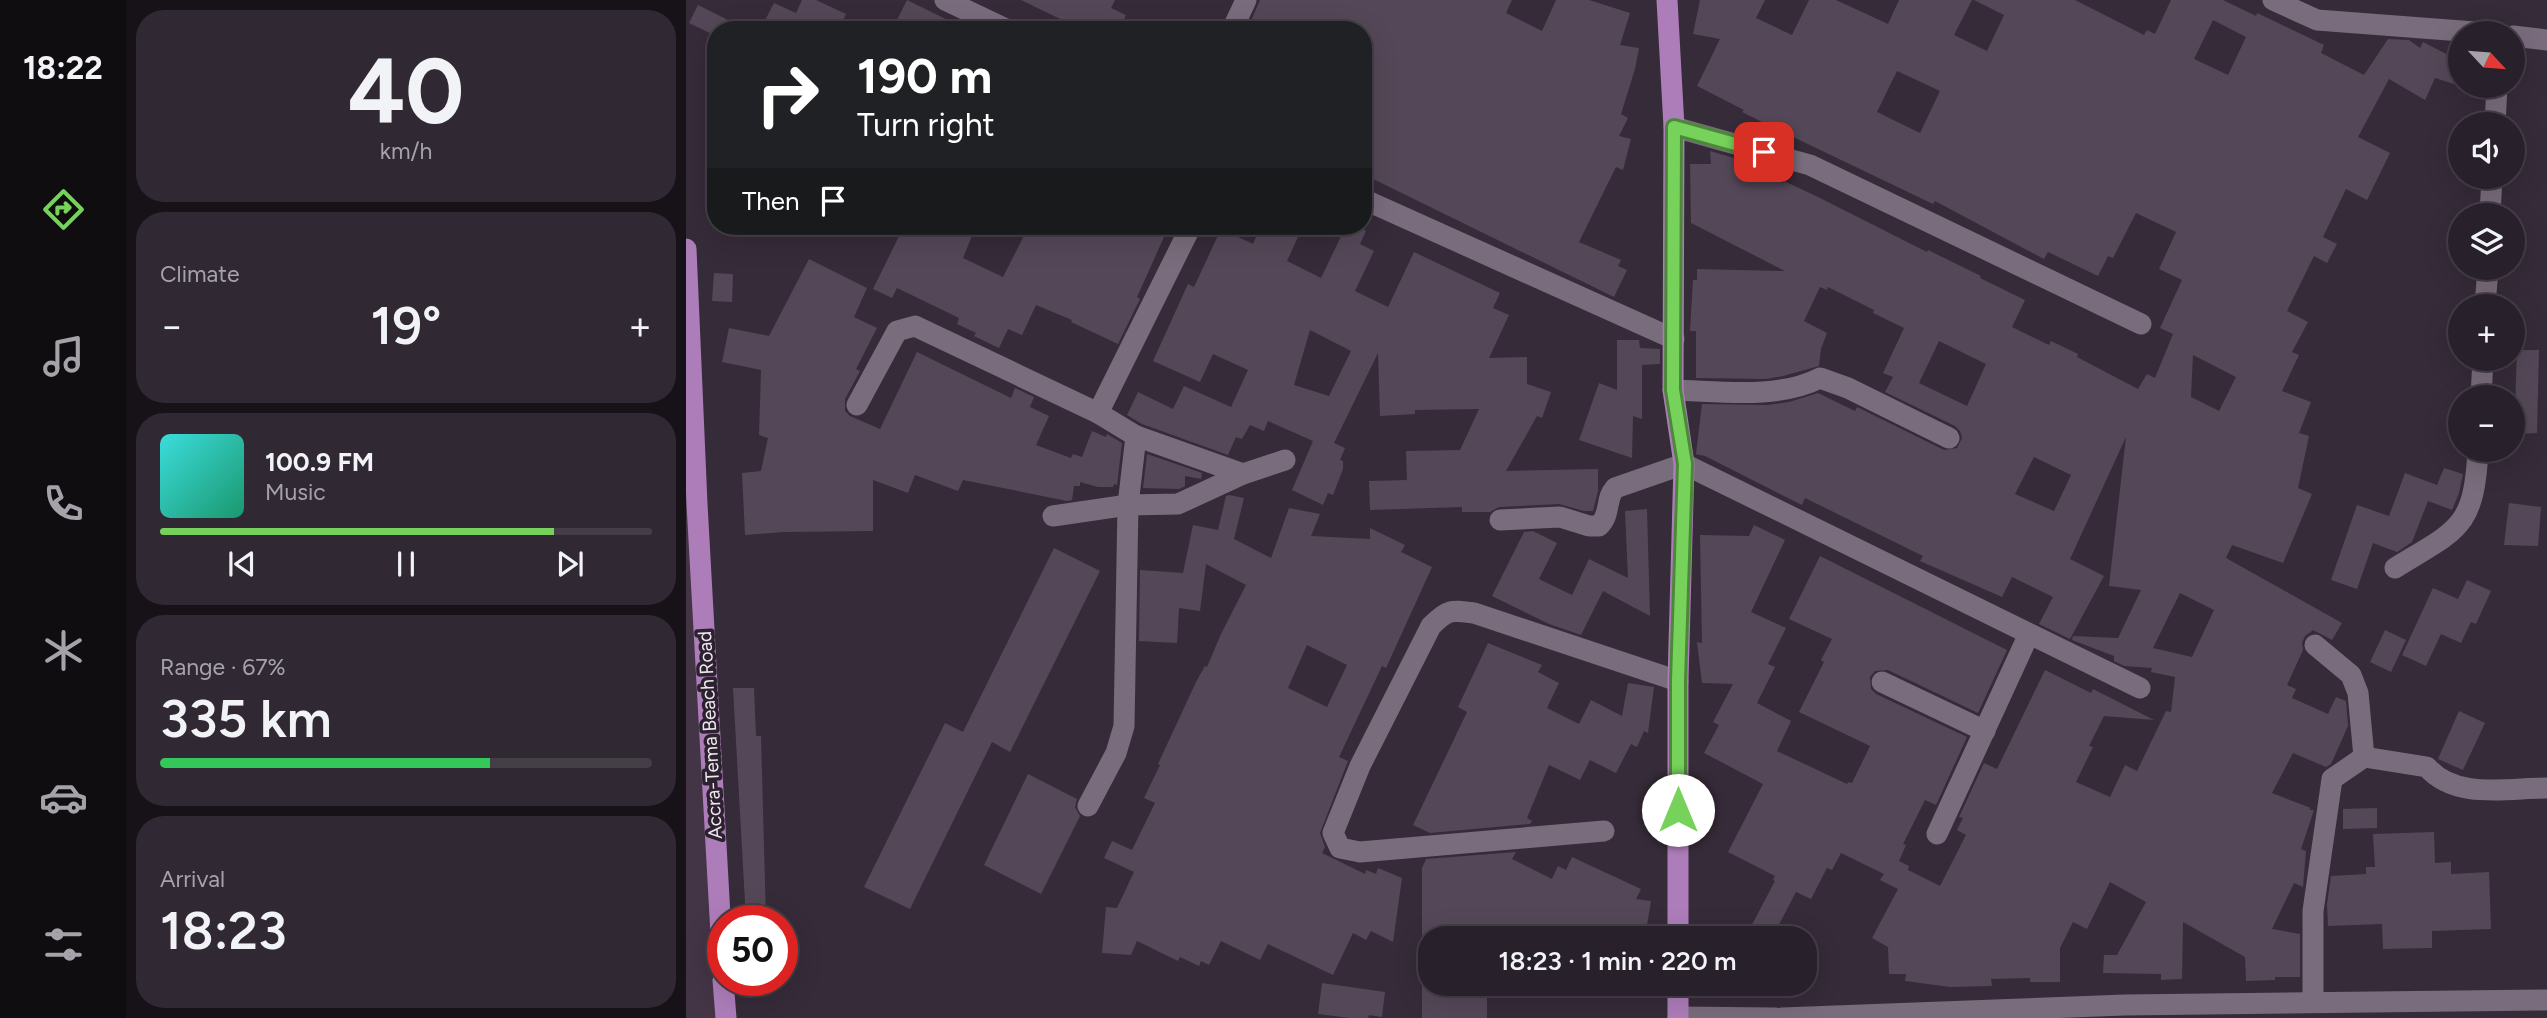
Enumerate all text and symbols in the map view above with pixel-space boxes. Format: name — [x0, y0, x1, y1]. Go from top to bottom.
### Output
north arrow — [2448, 21, 2525, 98]
map controls — [2448, 21, 2525, 462]
text: 40 — [348, 37, 464, 146]
text: 190 m — [857, 46, 992, 105]
text: 18:22 — [23, 49, 103, 87]
icon: right — [742, 49, 833, 140]
text: Turn right — [857, 106, 995, 144]
button: sound — [2448, 112, 2525, 189]
pin — [1734, 122, 1794, 182]
icon: arrive — [1745, 133, 1783, 171]
text: km/h — [380, 137, 432, 165]
icon: arrive — [814, 182, 852, 220]
icon: directions — [39, 185, 88, 234]
text: Then — [742, 185, 800, 217]
button: layers — [2448, 203, 2525, 280]
text: Climate — [160, 260, 239, 288]
button: + — [2448, 294, 2525, 371]
text: 19° — [370, 295, 442, 357]
text: − — [160, 303, 184, 349]
text: + — [628, 303, 652, 349]
icon: music — [39, 332, 88, 381]
button: − — [2448, 385, 2525, 462]
text: 100.9 FM — [265, 446, 374, 478]
text: Music — [265, 478, 326, 506]
icon: phone — [39, 479, 88, 528]
icon: previous — [223, 545, 261, 583]
icon: pause — [387, 545, 425, 583]
icon: next — [551, 545, 589, 583]
icon: climate — [39, 626, 88, 675]
street label: Accra-Tema Beach Road — [693, 630, 727, 840]
text: Range · 67% — [160, 653, 286, 681]
text: 335 km — [160, 688, 332, 750]
icon: car — [39, 773, 88, 822]
position arrow — [1641, 773, 1715, 847]
text: Arrival — [160, 865, 225, 893]
text: 18:23 — [160, 900, 287, 962]
speed limit sign: 50 — [707, 905, 798, 996]
icon: filters — [39, 920, 88, 969]
text: 18:23 · 1 min · 220 m — [1499, 945, 1736, 977]

